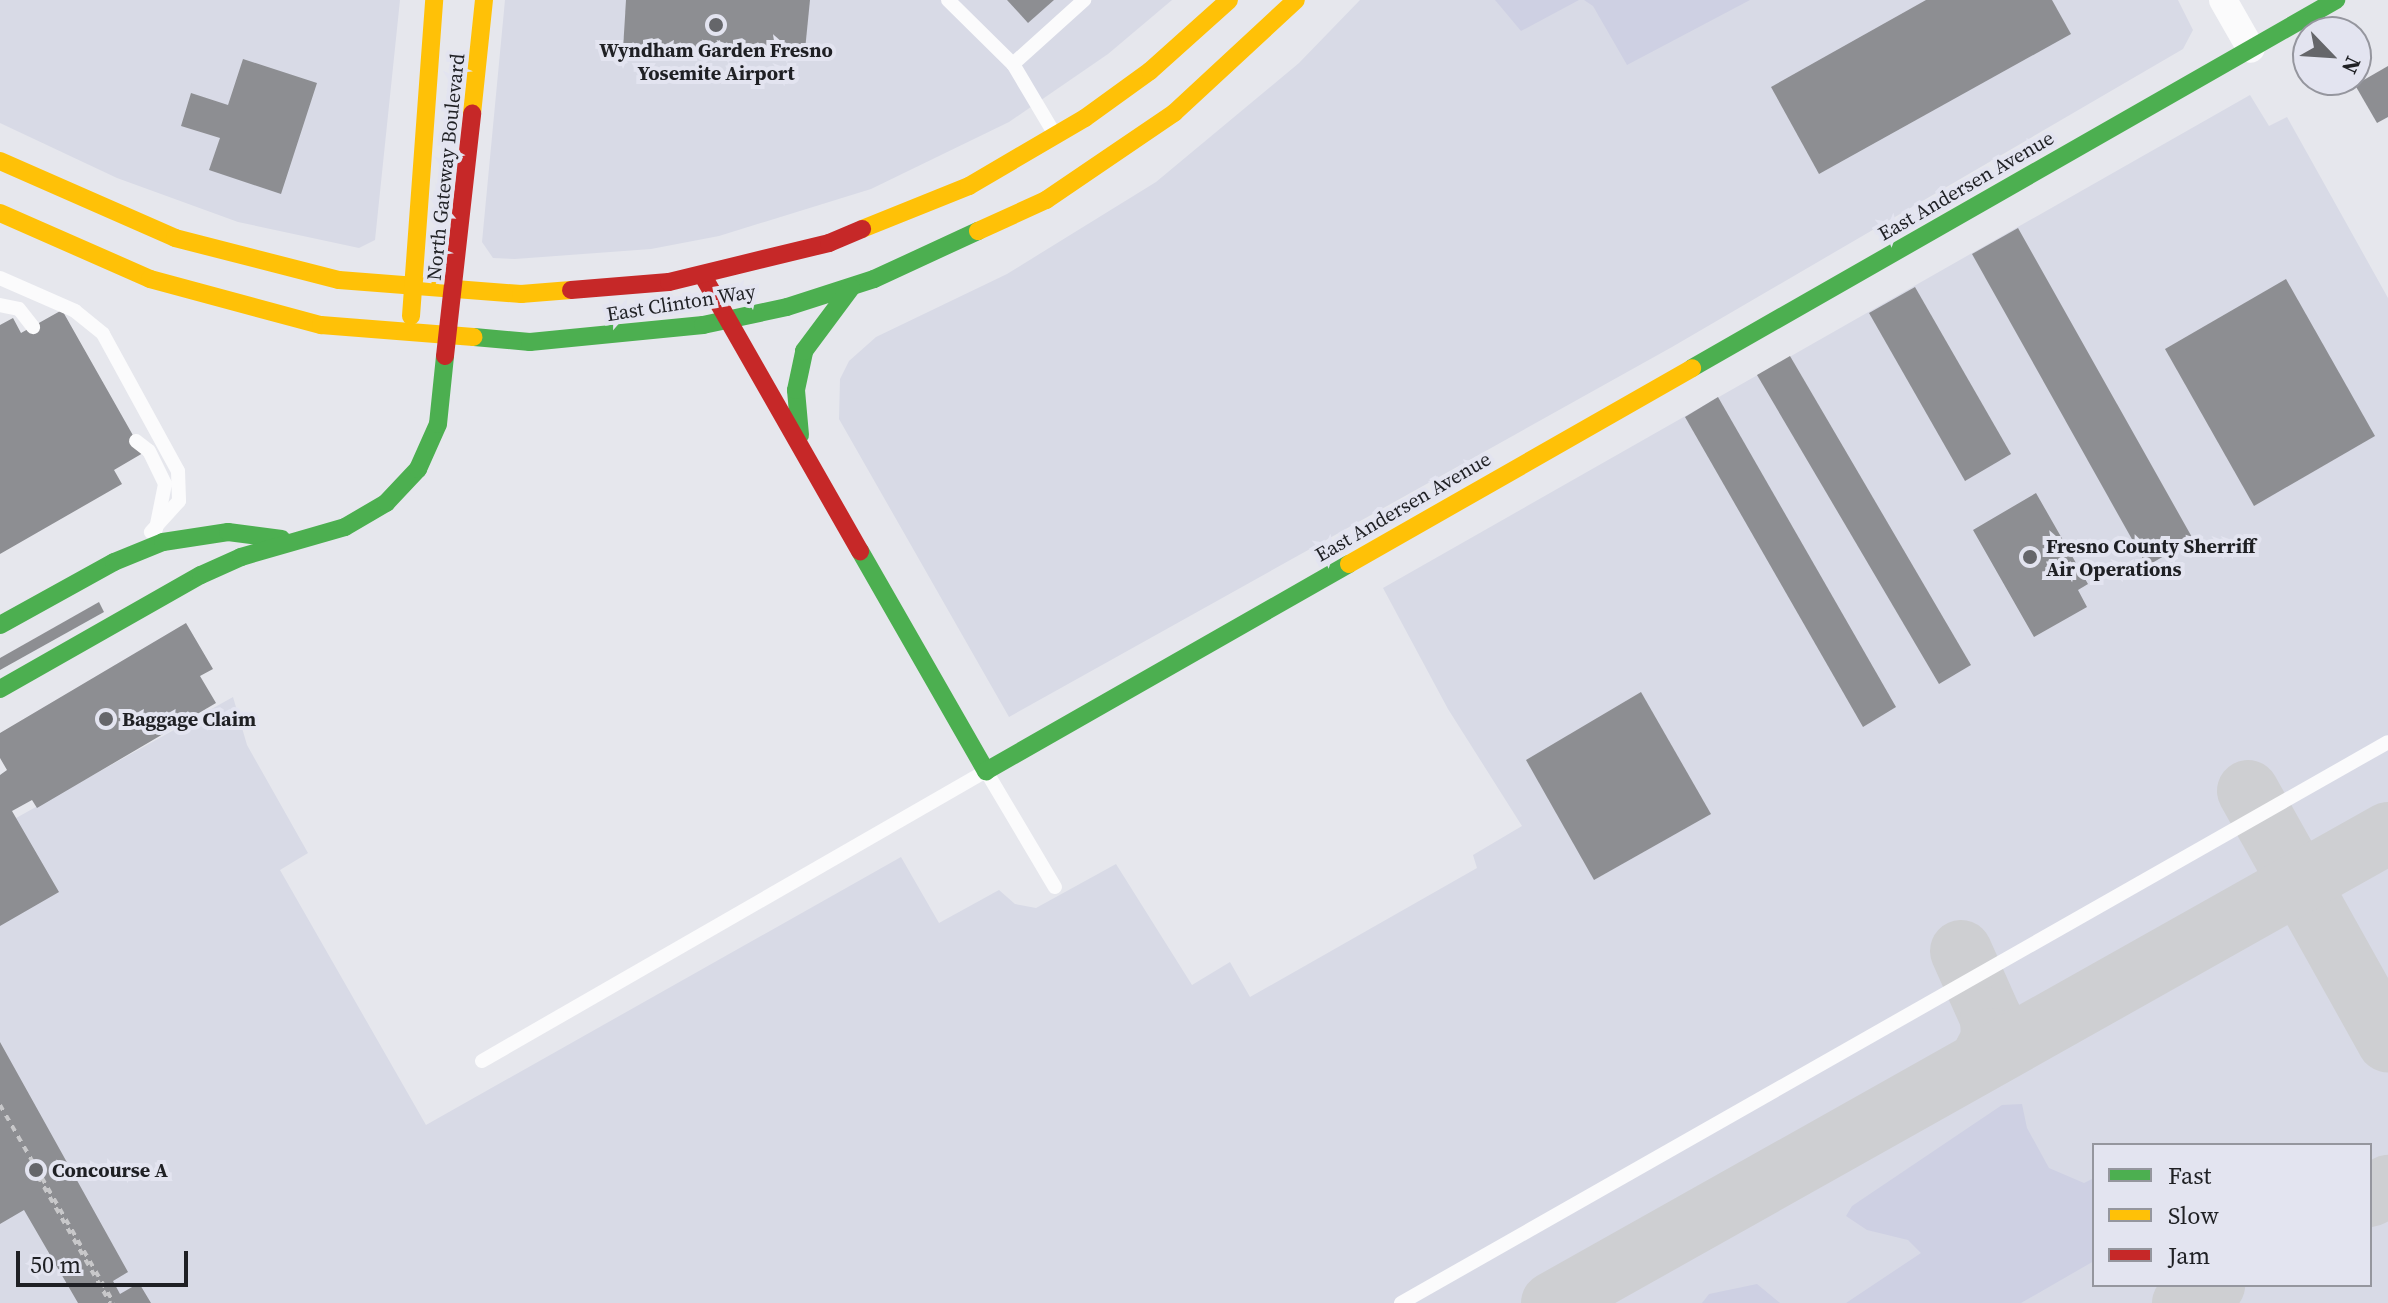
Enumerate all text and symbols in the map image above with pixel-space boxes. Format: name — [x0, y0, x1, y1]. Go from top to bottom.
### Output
marker: Wyndham Garden Fresno Yosemite Airport — [707, 16, 725, 34]
north arrow — [2292, 16, 2372, 96]
place label: Wyndham Garden Fresno Yosemite Airport — [599, 38, 833, 85]
street label: North Gateway Boulevard — [422, 52, 470, 282]
text: N — [2335, 52, 2369, 79]
street label: East Andersen Avenue — [1874, 126, 2058, 246]
street label: East Clinton Way — [605, 279, 757, 327]
street label: East Andersen Avenue — [1311, 447, 1495, 567]
place label: Fresno County Sherriff Air Operations — [2046, 534, 2256, 581]
marker: Fresno County Sherriff Air Operations — [2021, 548, 2039, 566]
place label: Baggage Claim — [122, 707, 256, 731]
marker: Baggage Claim — [97, 710, 115, 728]
legend — [2092, 1143, 2372, 1287]
place label: Concourse A — [52, 1158, 168, 1182]
text: Fast — [2168, 1159, 2211, 1192]
marker: Concourse A — [27, 1161, 45, 1179]
text: Slow — [2168, 1199, 2219, 1232]
scale bar — [20, 1235, 192, 1285]
text: Jam — [2168, 1239, 2210, 1272]
text: 50 m — [30, 1248, 81, 1281]

